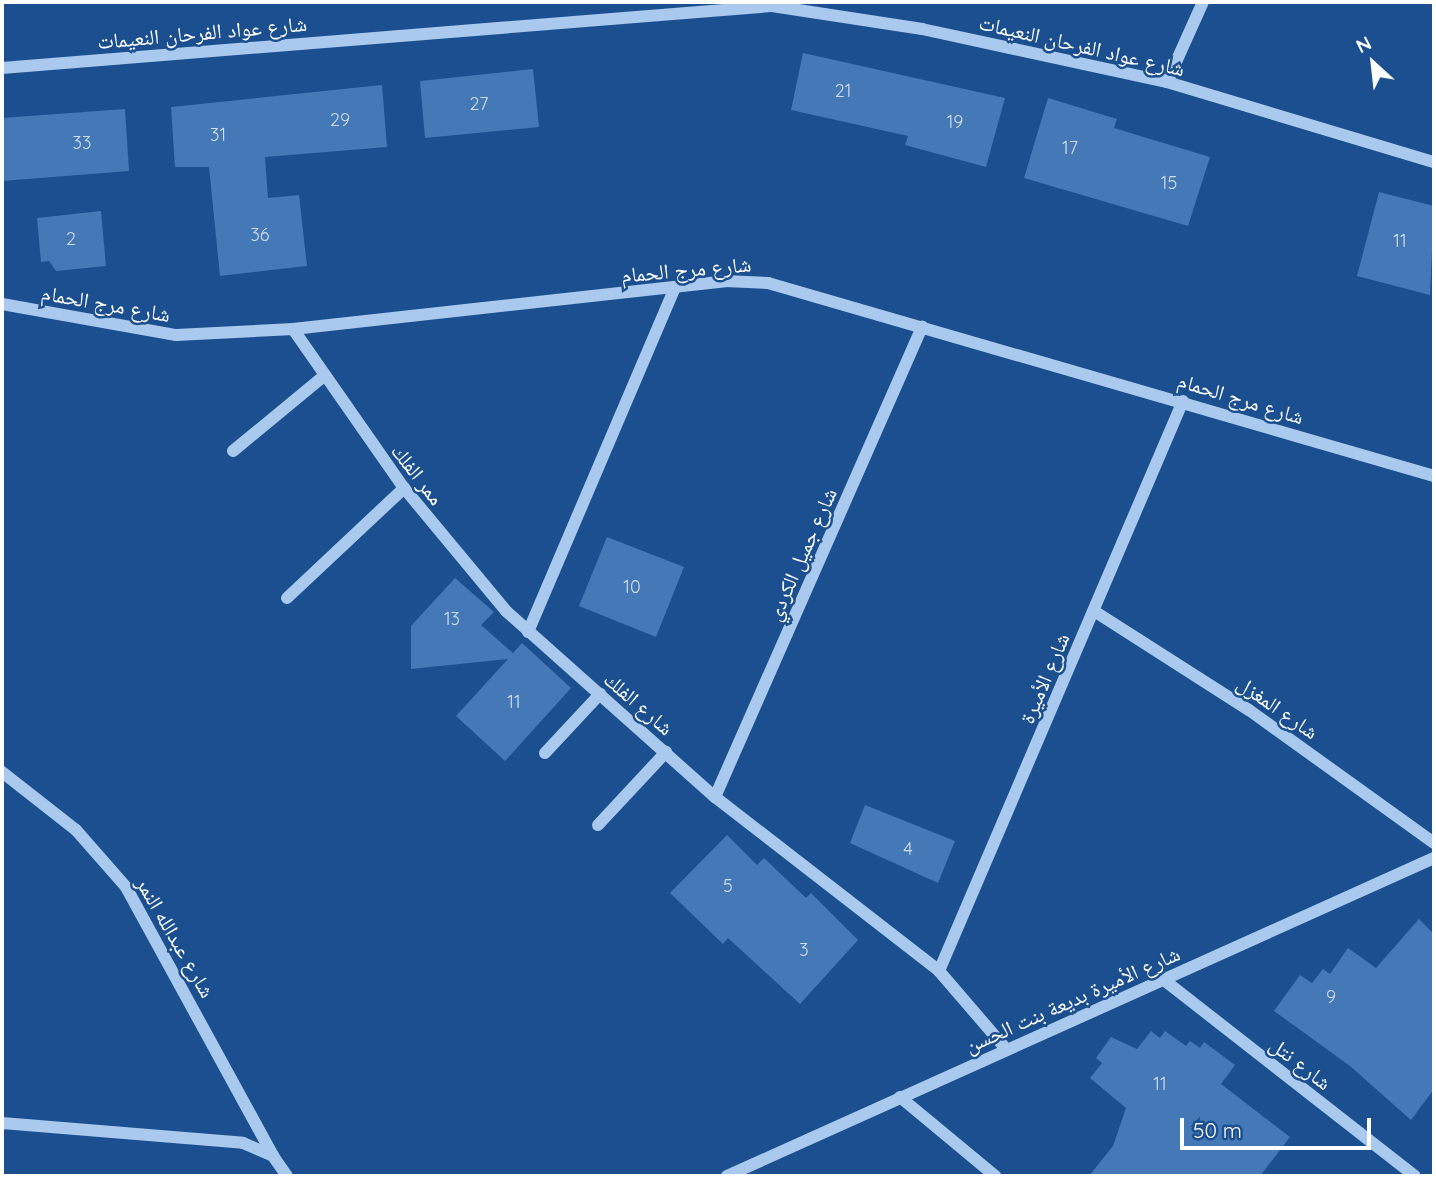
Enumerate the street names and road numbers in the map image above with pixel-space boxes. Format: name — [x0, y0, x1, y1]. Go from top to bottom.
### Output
street label: شارع عواد الفرحان النعيمات — [977, 9, 1187, 81]
street label: شارع عواد الفرحان النعيمات — [96, 10, 308, 54]
street label: شارع مرج الحمام — [620, 251, 752, 287]
street label: شارع مرج الحمام — [40, 279, 172, 327]
street label: شارع مرج الحمام — [1175, 367, 1307, 429]
street label: ممر الفلك — [386, 438, 450, 510]
street label: شارع جميل الكردي — [760, 484, 842, 624]
street label: شارع الأميرة — [1014, 629, 1074, 727]
street label: شارع الفلك — [599, 666, 679, 740]
street label: شارع المغزل — [1232, 670, 1324, 744]
street label: شارع عبدالله النمر — [131, 872, 221, 1002]
street label: شارع الأميرة بديعة بنت الحسن — [961, 940, 1183, 1058]
street label: شارع نتل — [1265, 1031, 1337, 1095]

